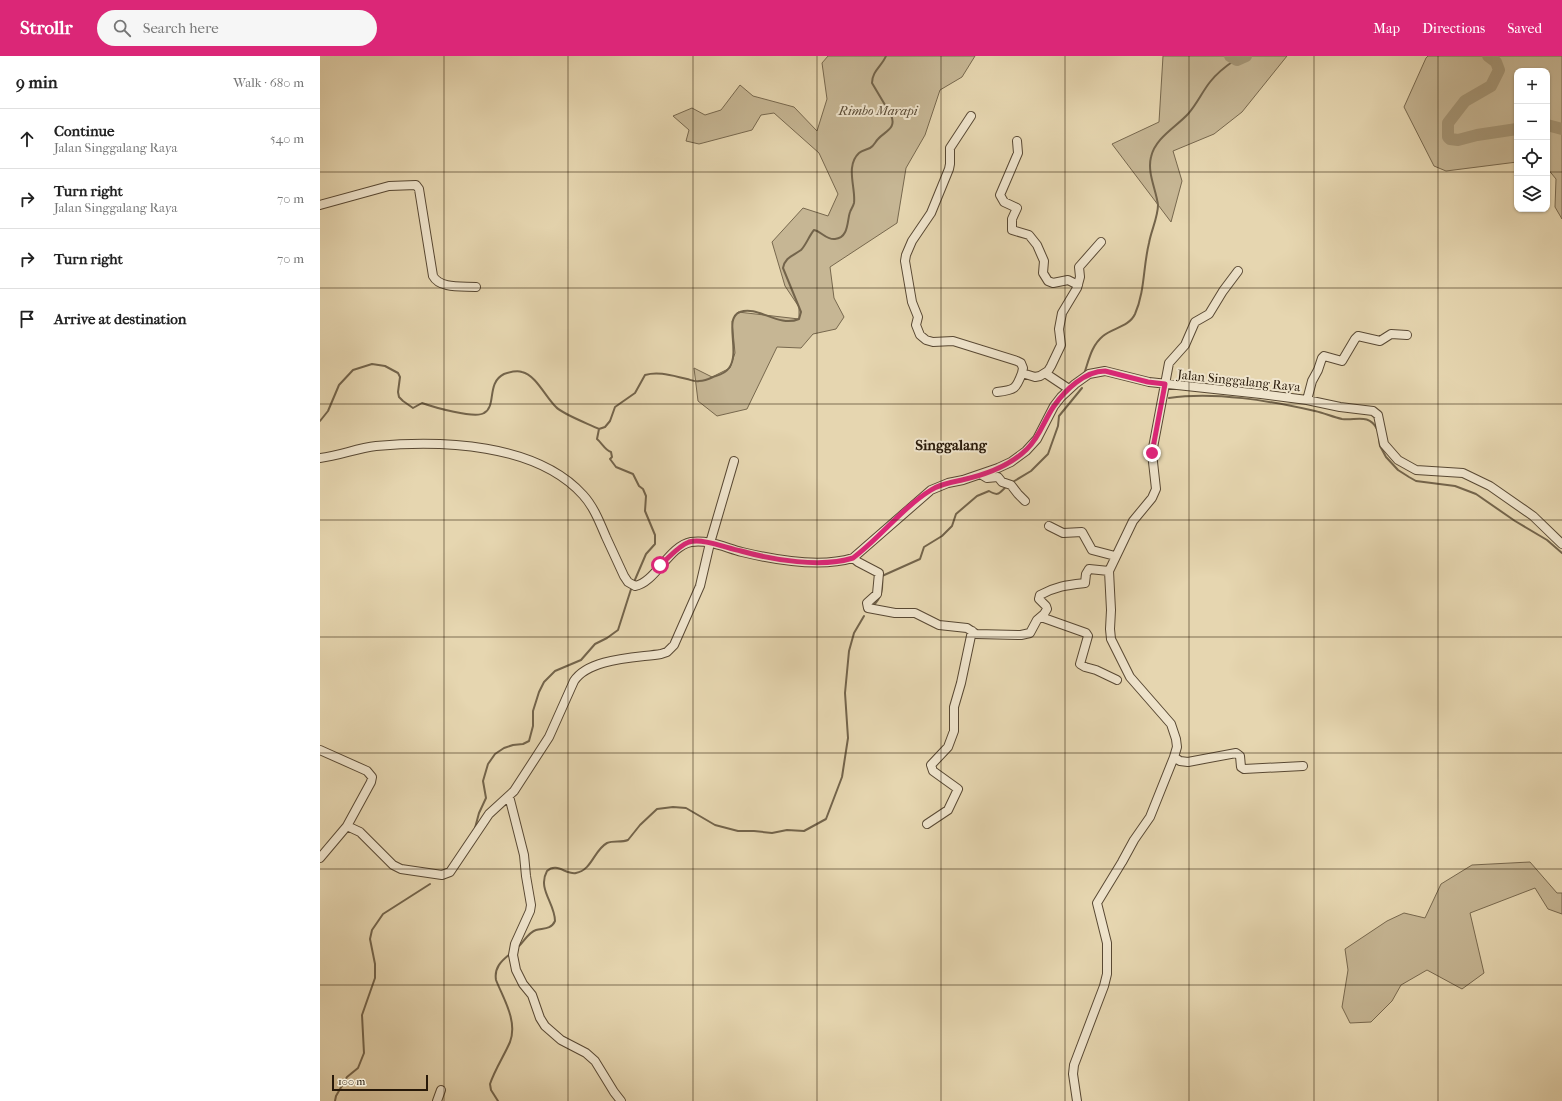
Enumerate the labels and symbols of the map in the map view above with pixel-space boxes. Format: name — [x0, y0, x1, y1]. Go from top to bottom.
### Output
park label: Rimbo Marapi — [838, 103, 919, 118]
street label: Jalan Singgalang Raya — [1176, 366, 1302, 395]
district label: Singgalang — [915, 436, 988, 454]
route end — [1143, 444, 1161, 462]
route start — [651, 556, 669, 574]
scale bar — [332, 1073, 428, 1092]

